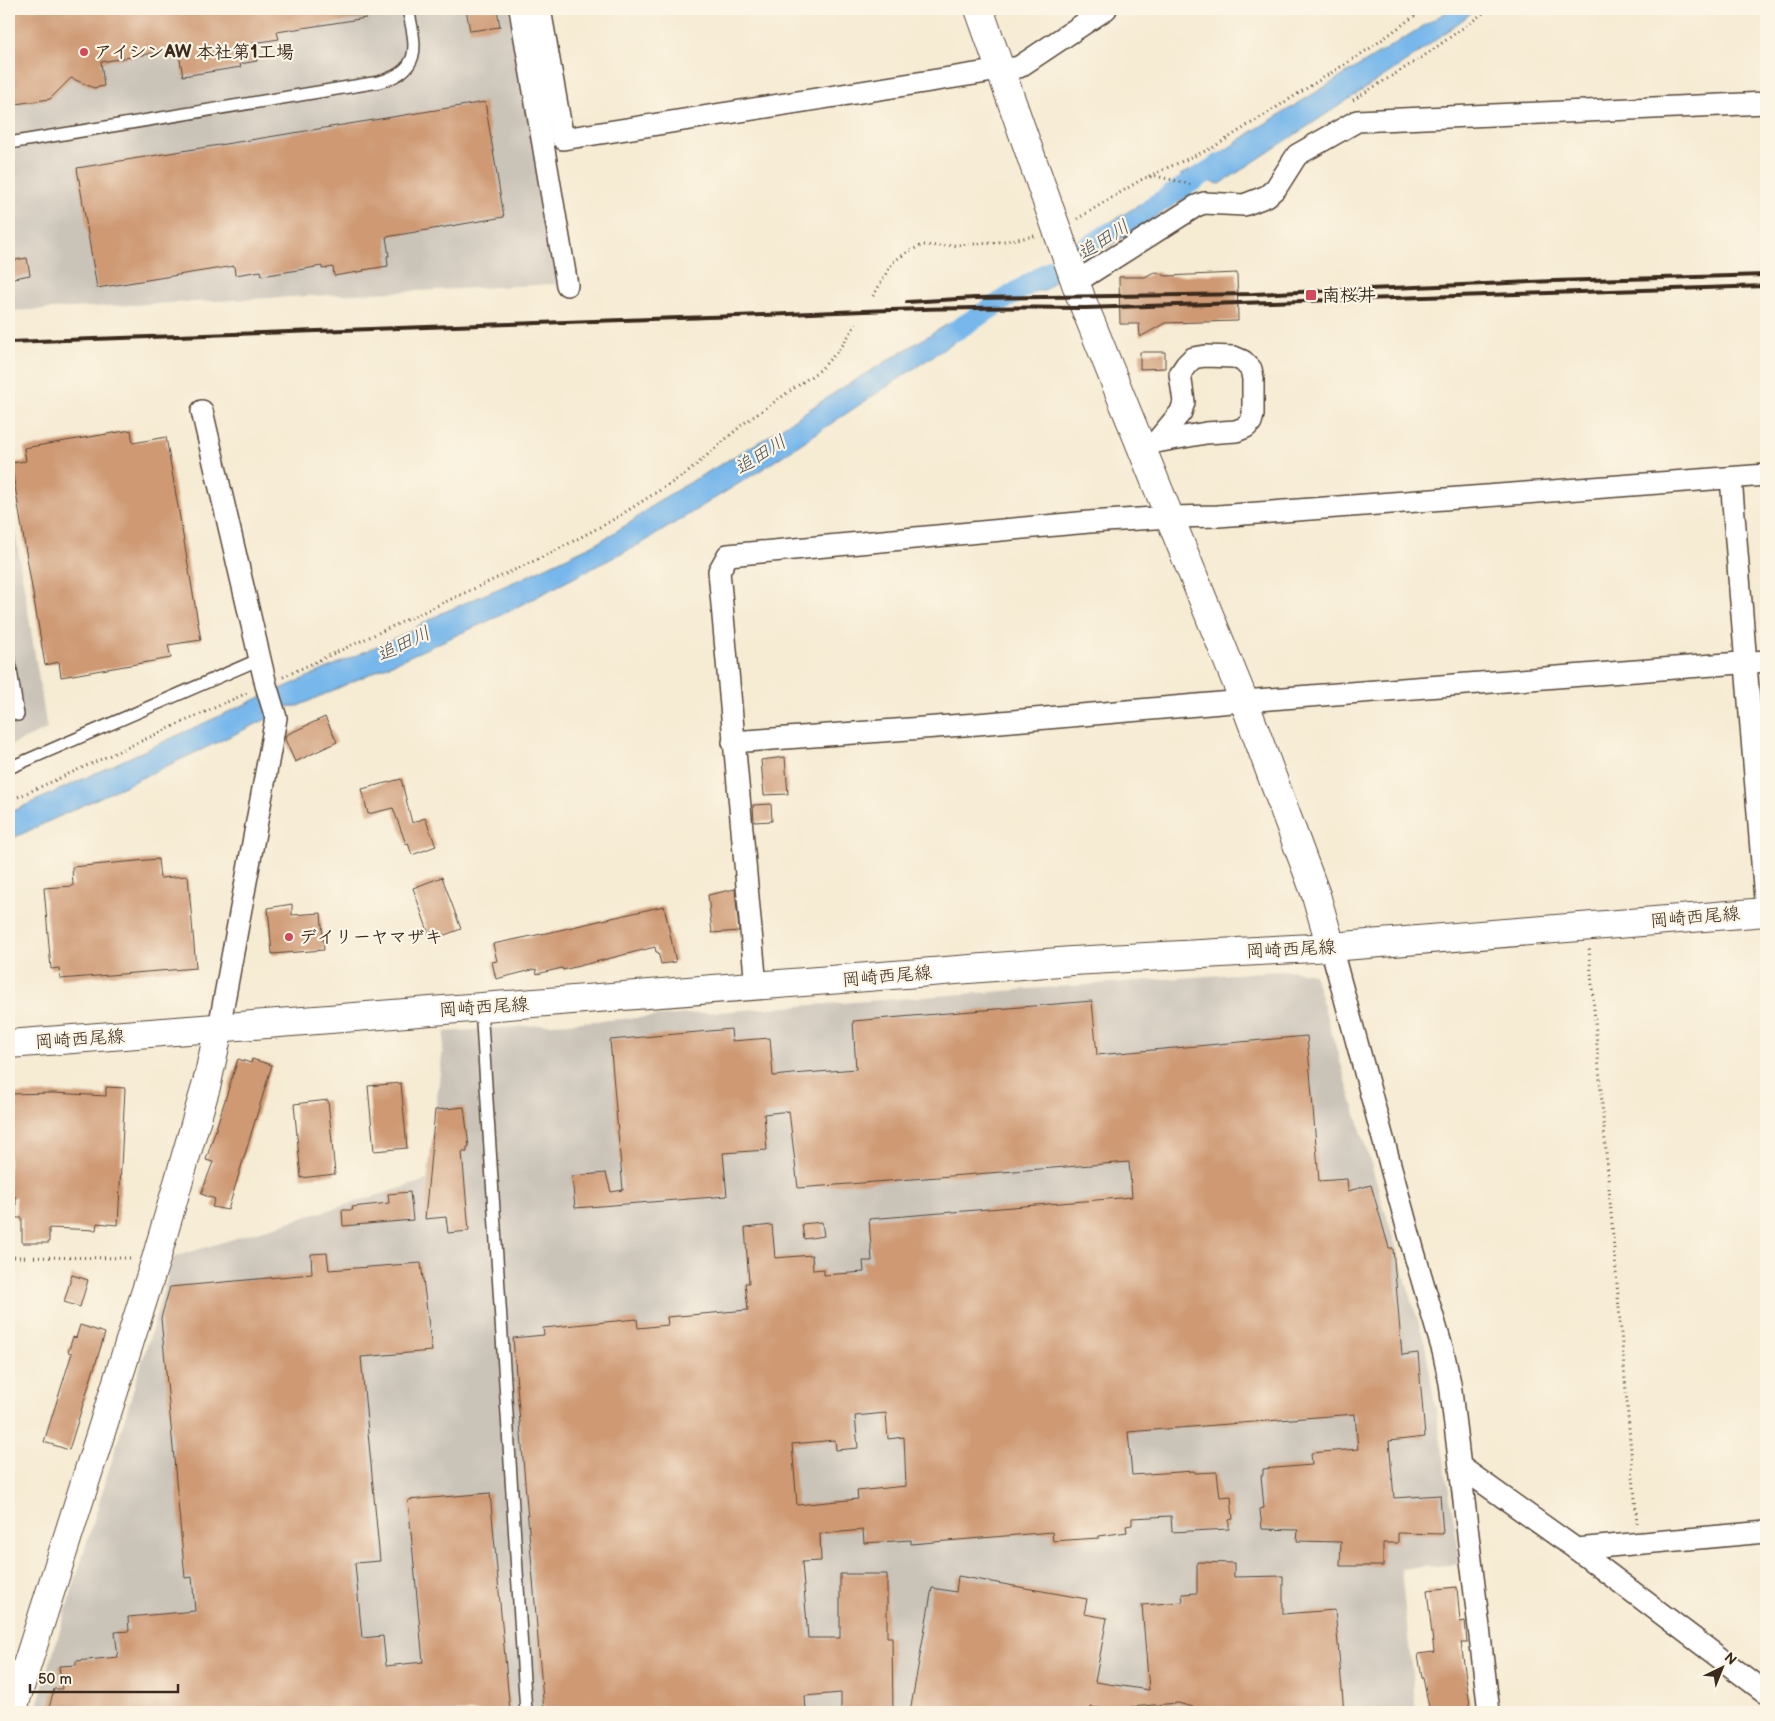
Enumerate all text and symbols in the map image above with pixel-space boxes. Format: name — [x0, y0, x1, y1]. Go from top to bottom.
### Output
place label: アイシンAW 本社第1工場 — [94, 42, 294, 63]
marker: アイシンAW 本社第1工場 — [78, 46, 90, 58]
water label: 追田川 — [1074, 215, 1134, 265]
place label: 南桜井 — [1322, 285, 1376, 306]
marker: 南桜井 — [1304, 288, 1318, 302]
water label: 追田川 — [731, 430, 791, 480]
water label: 追田川 — [373, 622, 434, 667]
street label: 岡崎西尾線 — [1649, 903, 1741, 932]
place label: デイリーヤマザキ — [299, 927, 443, 948]
marker: デイリーヤマザキ — [283, 931, 295, 943]
street label: 岡崎西尾線 — [1246, 937, 1337, 962]
street label: 岡崎西尾線 — [841, 962, 933, 991]
street label: 岡崎西尾線 — [438, 994, 530, 1021]
street label: 岡崎西尾線 — [34, 1026, 126, 1053]
north arrow — [1698, 1644, 1748, 1694]
text: N — [1721, 1649, 1740, 1669]
scale bar — [30, 1661, 178, 1693]
text: 50 m — [38, 1670, 72, 1689]

